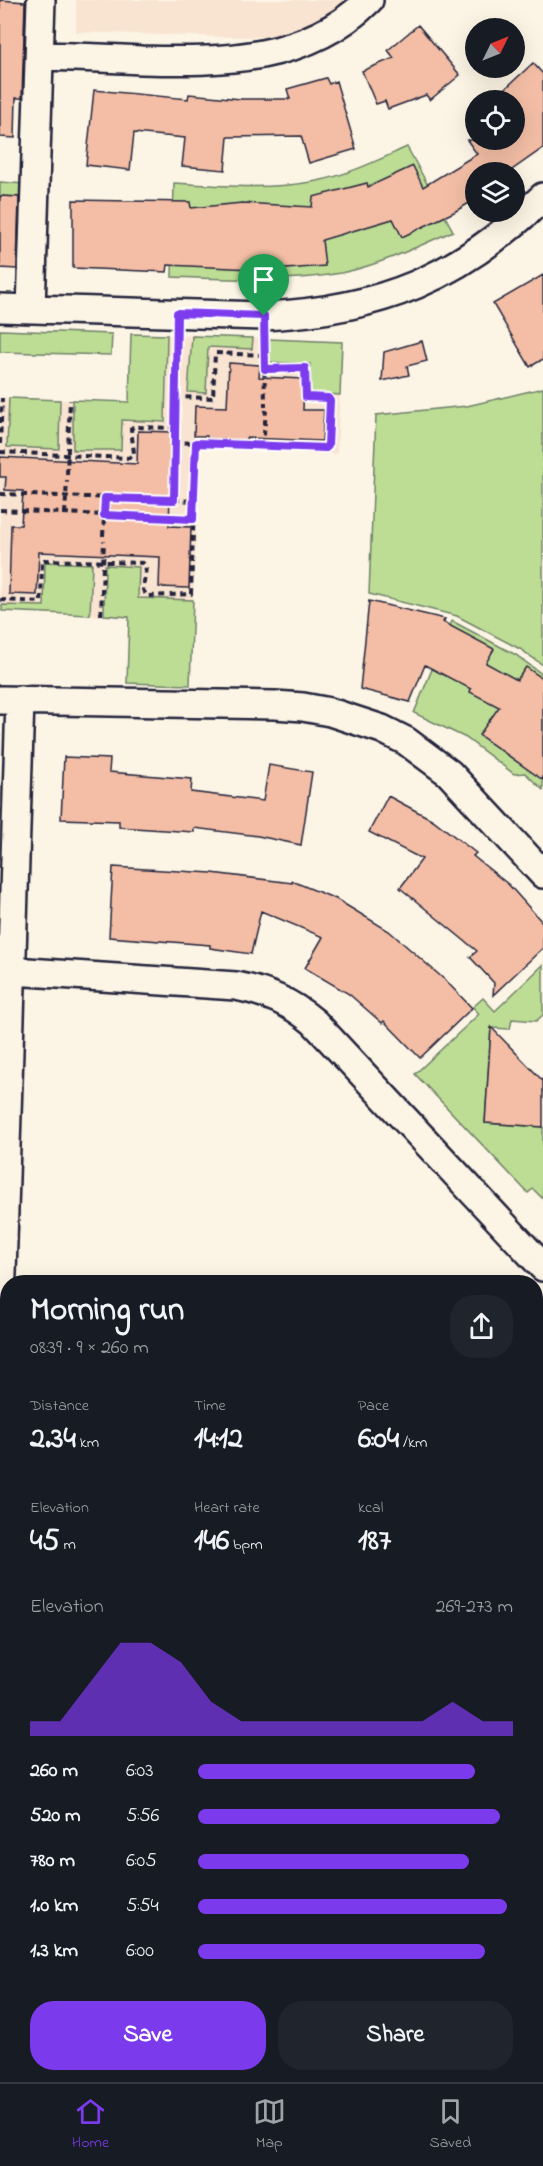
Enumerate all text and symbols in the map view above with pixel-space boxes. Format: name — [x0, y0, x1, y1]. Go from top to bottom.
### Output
north arrow — [465, 18, 525, 78]
map controls — [465, 18, 525, 222]
button: locate — [465, 90, 525, 150]
button: layers — [465, 162, 525, 222]
pin — [238, 254, 289, 316]
icon: arrive — [247, 263, 280, 296]
text: Morning run — [30, 1287, 184, 1335]
button: share — [450, 1295, 513, 1358]
text: 08:39 · 9 × 260 m — [30, 1334, 149, 1363]
text: Distance — [30, 1394, 89, 1418]
text: Time — [194, 1394, 226, 1418]
text: Pace — [358, 1394, 389, 1418]
text: 2.34 — [30, 1418, 76, 1462]
text: 14:12 — [194, 1418, 243, 1462]
text: 6:04 — [358, 1418, 399, 1462]
text: km — [76, 1431, 99, 1455]
text: /km — [399, 1431, 427, 1455]
text: Elevation — [30, 1496, 89, 1520]
text: Heart rate — [194, 1496, 260, 1520]
text: kcal — [358, 1496, 383, 1520]
text: 45 — [30, 1520, 60, 1564]
text: 146 — [194, 1520, 229, 1564]
text: 187 — [358, 1520, 391, 1564]
text: m — [60, 1533, 76, 1557]
text: bpm — [229, 1533, 263, 1557]
text: Elevation — [30, 1593, 104, 1622]
text: 269–273 m — [436, 1593, 513, 1622]
text: 260 m — [30, 1757, 78, 1786]
text: 6:03 — [126, 1757, 153, 1786]
text: 520 m — [30, 1802, 81, 1831]
text: 5:56 — [126, 1802, 159, 1831]
text: 780 m — [30, 1847, 75, 1876]
text: 6:05 — [126, 1847, 157, 1876]
text: 1.0 km — [30, 1892, 78, 1921]
text: 5:54 — [126, 1892, 159, 1921]
text: 1.3 km — [30, 1937, 78, 1966]
text: 6:00 — [126, 1937, 154, 1966]
button: Save — [30, 2001, 266, 2070]
button: Share — [278, 2001, 513, 2070]
tab: Home — [72, 2095, 109, 2155]
tab: Map — [253, 2095, 286, 2155]
tab: Saved — [429, 2095, 471, 2155]

